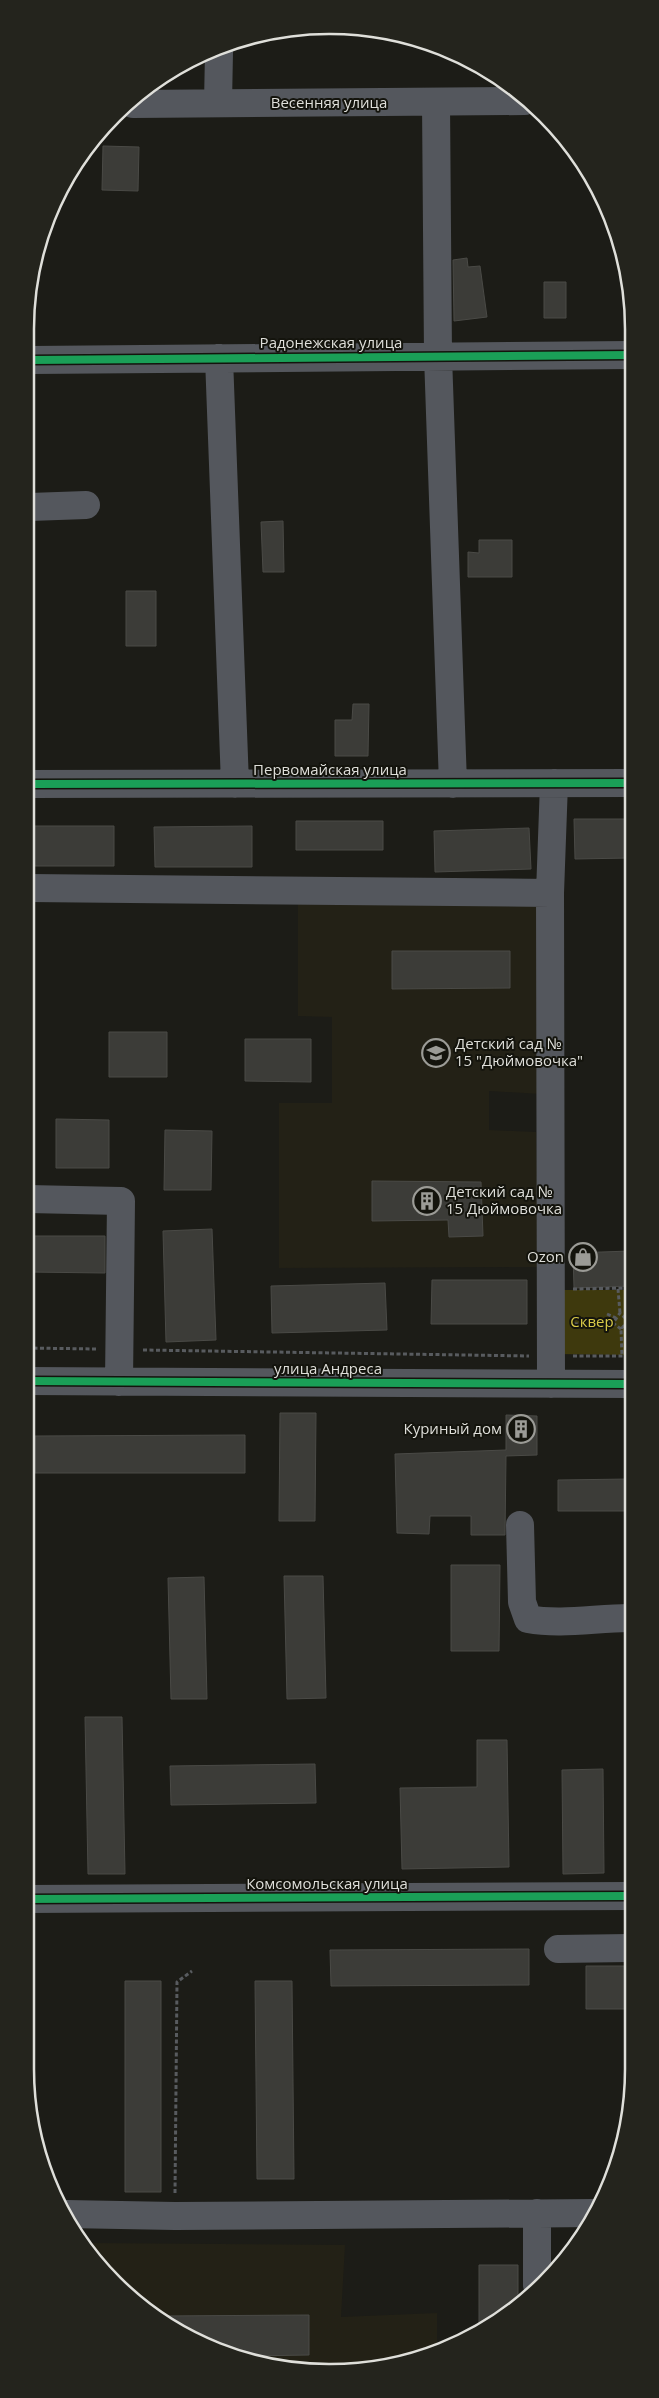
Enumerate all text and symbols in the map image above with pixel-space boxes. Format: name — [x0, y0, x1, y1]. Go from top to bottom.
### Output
street label: Весенняя улица — [271, 92, 387, 112]
street label: Радонежская улица — [260, 332, 402, 352]
street label: Первомайская улица — [253, 759, 407, 779]
place label: Детский сад № 15 "Дюймовочка" — [455, 1033, 583, 1070]
school or university icon: Детский сад № 15 "Дюймовочка" — [421, 1038, 451, 1068]
place label: Детский сад № 15 Дюймовочка — [446, 1181, 562, 1218]
building icon: Детский сад № 15 Дюймовочка — [412, 1186, 442, 1216]
shop icon: Ozon — [568, 1242, 598, 1272]
place label: Ozon — [527, 1246, 564, 1266]
park label: Сквер — [570, 1311, 614, 1331]
street label: улица Андреса — [274, 1358, 382, 1378]
building icon: Куриный дом — [506, 1414, 536, 1444]
place label: Куриный дом — [404, 1418, 502, 1438]
street label: Комсомольская улица — [246, 1873, 408, 1893]

